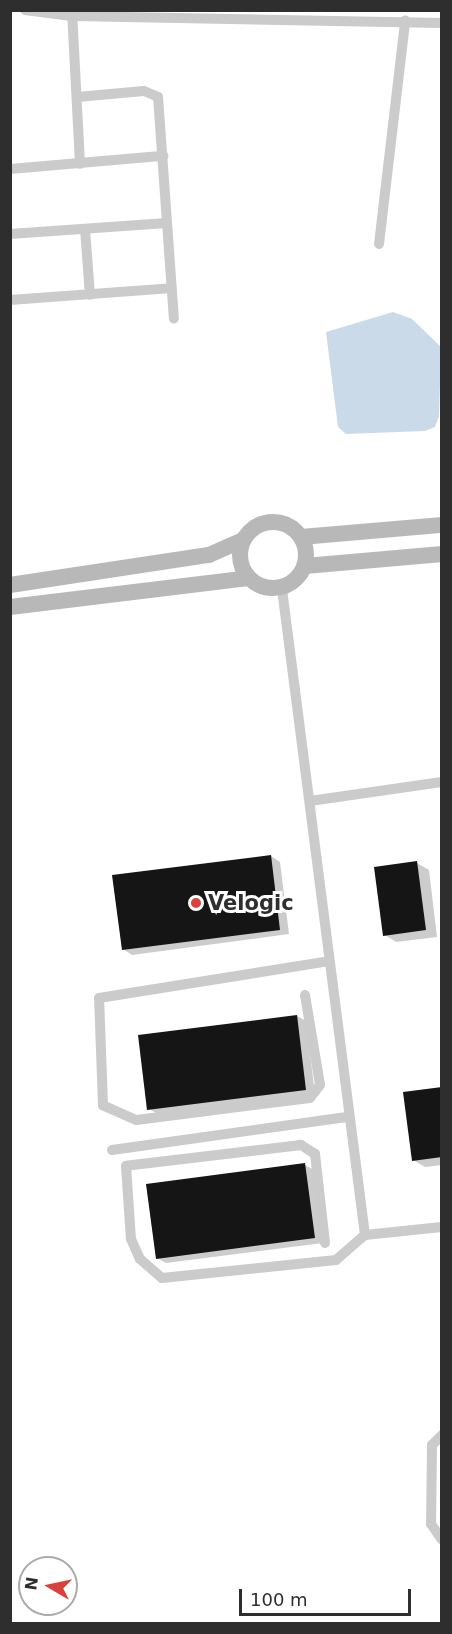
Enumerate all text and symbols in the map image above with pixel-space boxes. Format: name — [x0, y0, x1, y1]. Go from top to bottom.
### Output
place label: Velogic — [208, 890, 294, 916]
marker: Velogic — [189, 896, 203, 910]
north arrow — [18, 1556, 78, 1616]
text: N — [21, 1575, 42, 1592]
scale bar — [242, 1577, 414, 1615]
text: 100 m — [250, 1589, 308, 1610]

